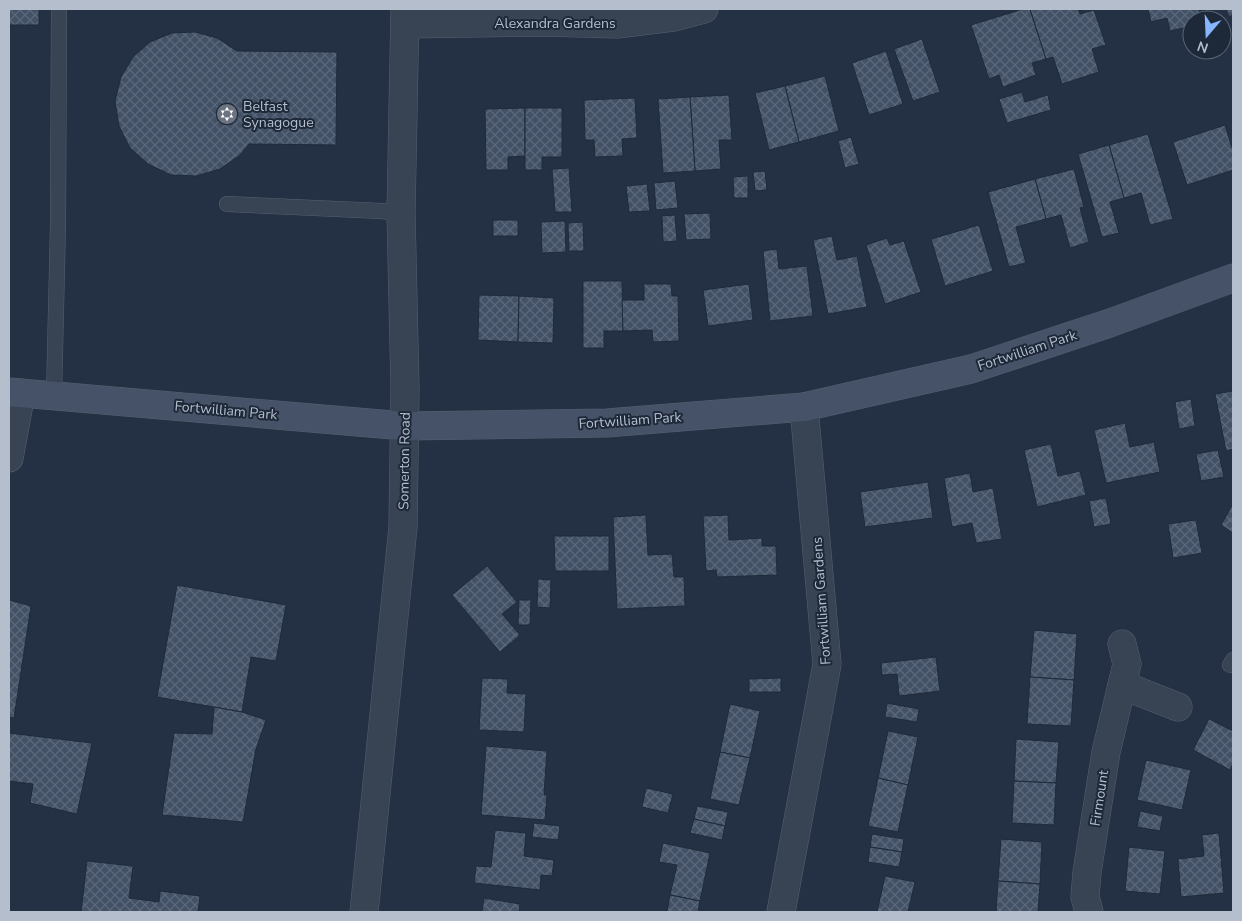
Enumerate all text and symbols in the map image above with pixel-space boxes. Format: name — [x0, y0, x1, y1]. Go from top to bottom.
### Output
north arrow — [1182, 10, 1232, 60]
street label: Alexandra Gardens — [494, 14, 616, 33]
text: N — [1195, 36, 1211, 58]
place label: Belfast Synagogue — [243, 97, 314, 132]
synagogue icon: Belfast Synagogue — [215, 102, 239, 126]
street label: Fortwilliam Park — [975, 325, 1080, 375]
street label: Fortwilliam Park — [174, 397, 279, 425]
street label: Fortwilliam Park — [578, 407, 683, 434]
street label: Somerton Road — [394, 412, 415, 510]
street label: Fortwilliam Gardens — [808, 536, 835, 665]
street label: Firmount — [1086, 769, 1113, 827]

